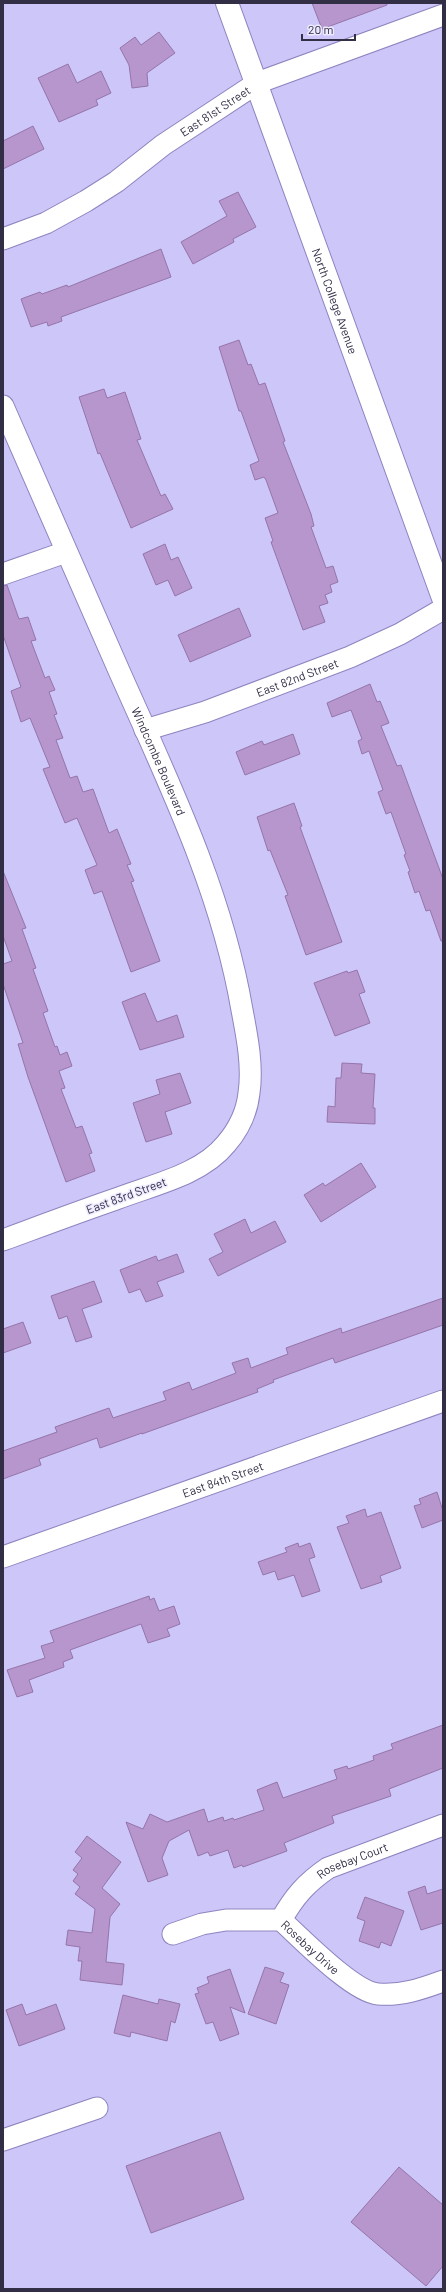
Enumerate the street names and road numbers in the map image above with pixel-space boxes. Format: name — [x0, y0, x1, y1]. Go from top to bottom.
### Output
street label: East 81st Street — [177, 83, 253, 139]
street label: North College Avenue — [310, 246, 361, 356]
street label: East 82nd Street — [254, 655, 340, 699]
street label: Windcombe Boulevard — [129, 705, 189, 817]
street label: East 83rd Street — [84, 1174, 168, 1216]
street label: East 84th Street — [180, 1458, 265, 1500]
street label: Rosebay Court — [313, 1839, 390, 1881]
street label: Rosebay Drive — [279, 1917, 342, 1977]

